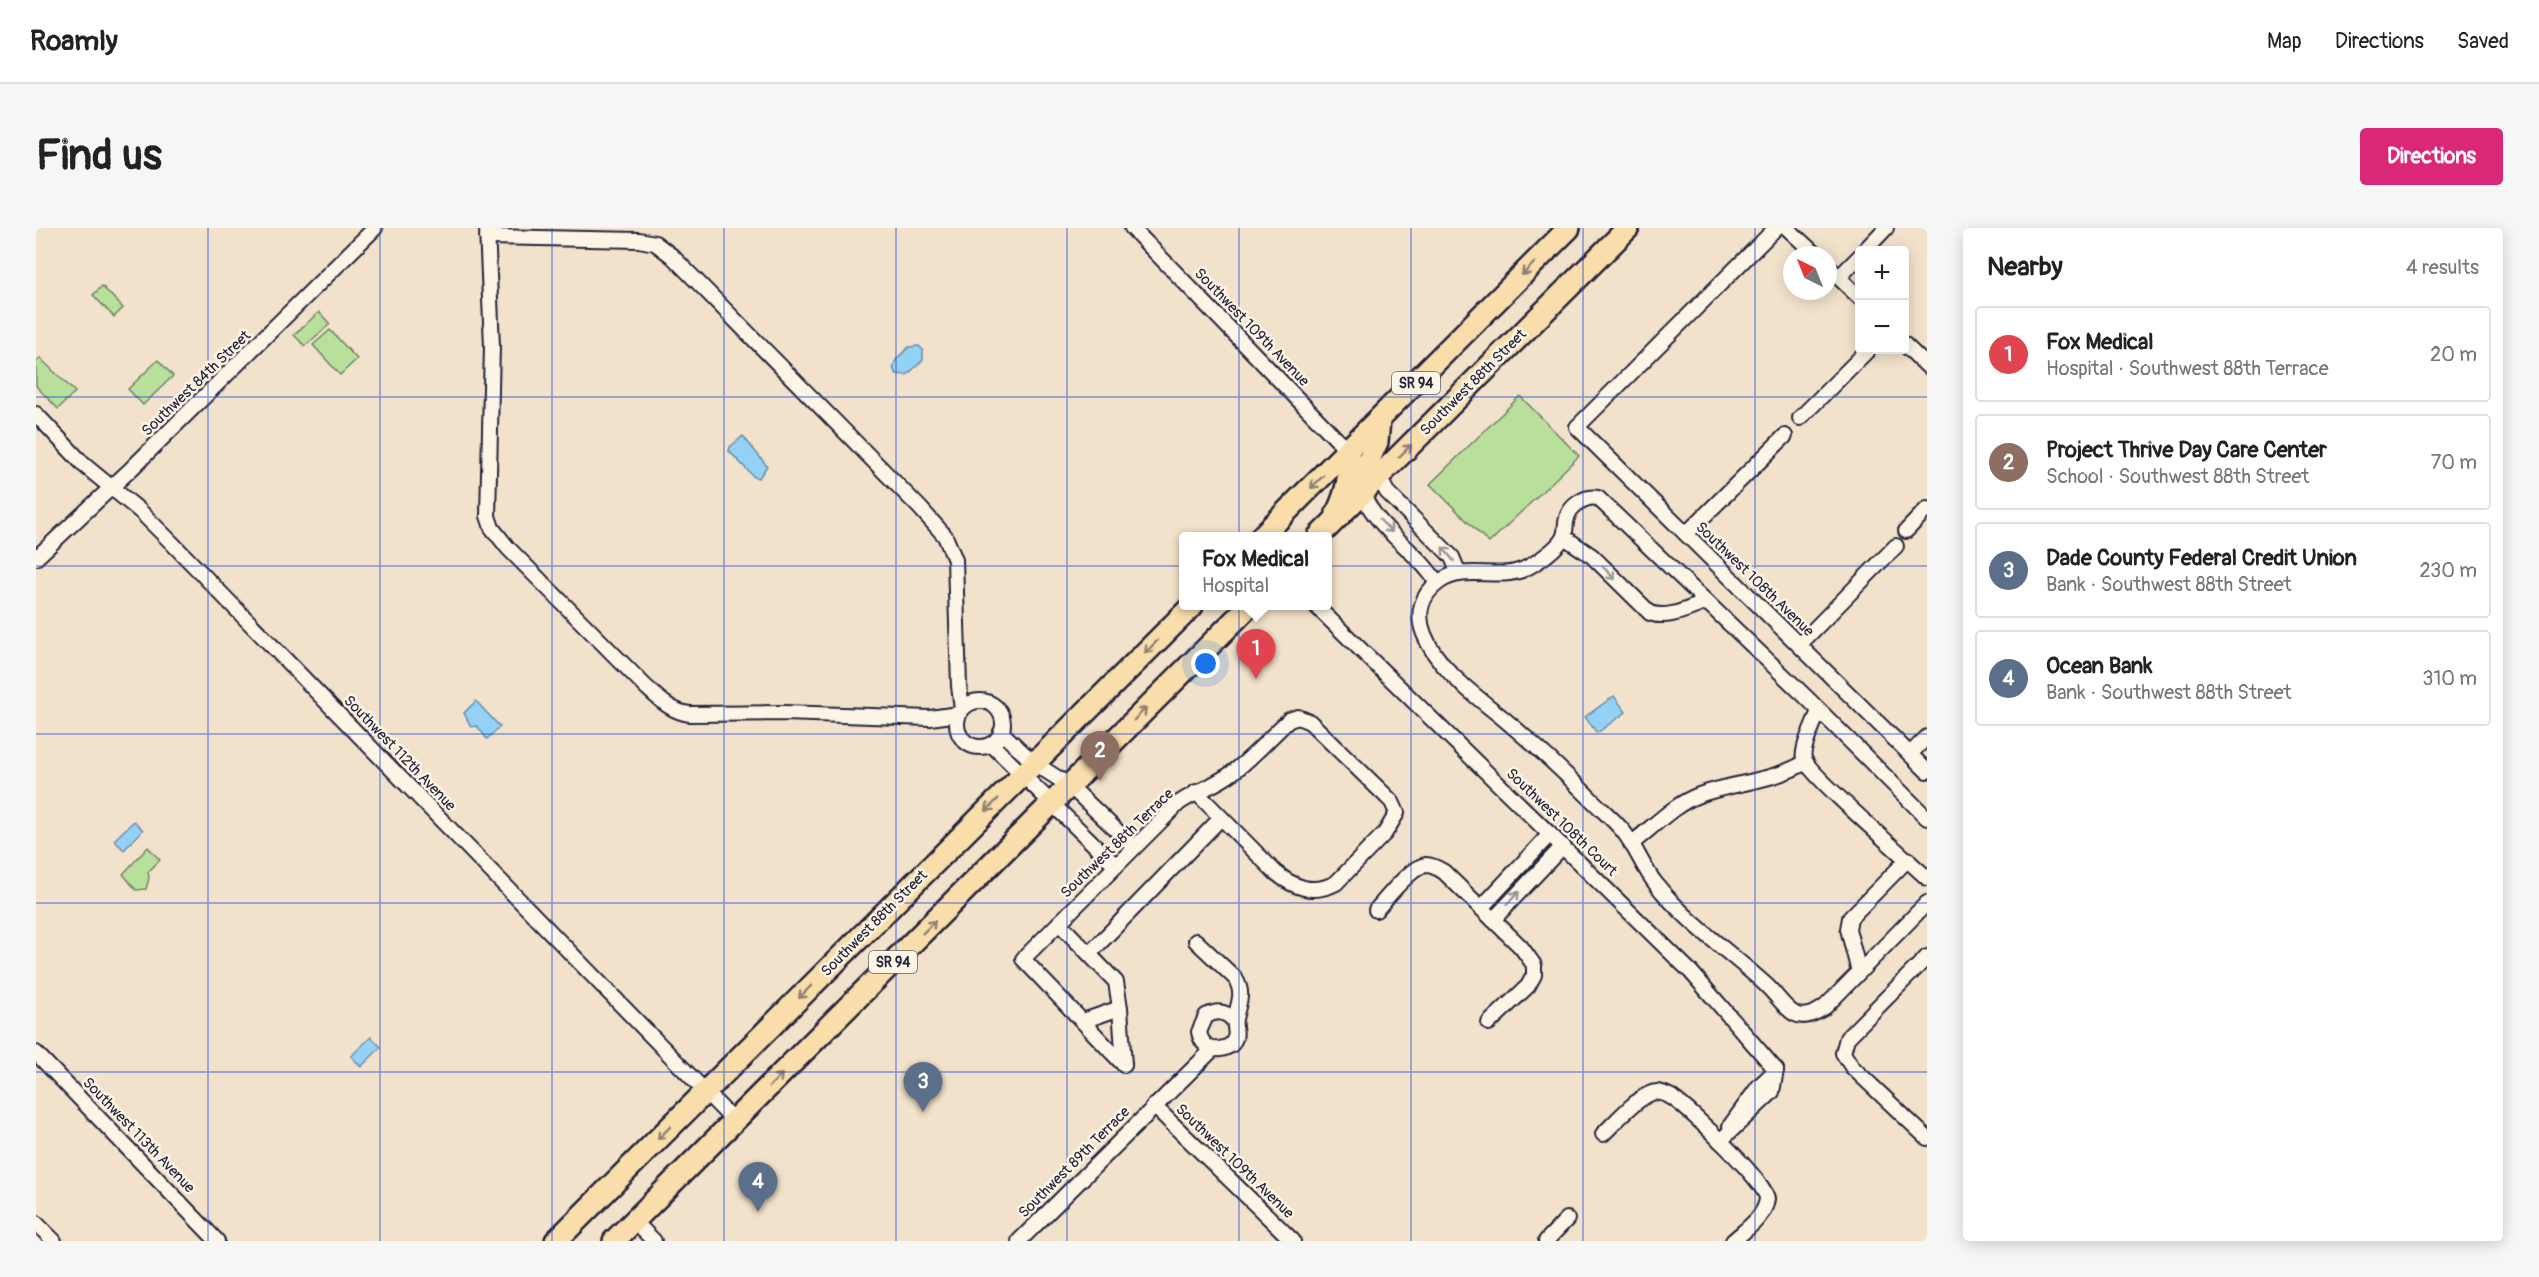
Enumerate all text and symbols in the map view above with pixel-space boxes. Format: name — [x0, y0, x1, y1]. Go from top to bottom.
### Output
text: Roamly — [30, 24, 118, 59]
text: Map — [2267, 28, 2302, 55]
text: Directions — [2335, 28, 2424, 55]
text: Saved — [2457, 28, 2509, 55]
button: Directions — [2360, 128, 2503, 185]
text: Find us — [36, 130, 162, 182]
north arrow — [1783, 246, 1837, 300]
map controls — [1855, 246, 1909, 354]
button: + — [1855, 246, 1909, 300]
text: Nearby — [1987, 251, 2063, 283]
text: 4 results — [2406, 255, 2479, 280]
one-way arrow — [1521, 262, 1535, 277]
street label: Southwest 109th Avenue — [1190, 264, 1314, 391]
button: − — [1855, 300, 1909, 354]
street label: Southwest 88th Street — [1416, 324, 1531, 440]
street label: Southwest 84th Street — [138, 326, 256, 440]
text: Fox Medical — [2046, 328, 2154, 356]
text: 1 — [2005, 342, 2012, 367]
text: 20 m — [2430, 342, 2477, 367]
text: Hospital · Southwest 88th Terrace — [2046, 356, 2329, 381]
road number: SR 94 — [1392, 372, 1440, 394]
text: Project Thrive Day Care Center — [2046, 436, 2327, 464]
one-way arrow — [1397, 444, 1412, 458]
text: 2 — [2003, 450, 2014, 475]
text: 70 m — [2431, 450, 2477, 475]
text: School · Southwest 88th Street — [2046, 464, 2309, 489]
one-way arrow — [1309, 475, 1324, 489]
street label: Southwest 108th Avenue — [1692, 518, 1818, 641]
one-way arrow — [1378, 519, 1393, 534]
popup — [1179, 532, 1332, 610]
text: Dade County Federal Credit Union — [2046, 544, 2357, 572]
text: Fox Medical — [1202, 545, 1309, 573]
one-way arrow — [1441, 547, 1455, 562]
text: 3 — [2003, 558, 2014, 583]
text: 230 m — [2420, 558, 2477, 583]
one-way arrow — [1602, 566, 1617, 581]
text: Bank · Southwest 88th Street — [2046, 572, 2292, 597]
text: Hospital — [1202, 573, 1269, 598]
pin: 1 — [1236, 630, 1276, 679]
one-way arrow — [1143, 639, 1158, 654]
your location — [1191, 649, 1220, 678]
text: Ocean Bank — [2046, 652, 2152, 680]
text: 4 — [2003, 666, 2014, 691]
text: 310 m — [2422, 666, 2477, 691]
text: Bank · Southwest 88th Street — [2046, 680, 2292, 705]
street label: Southwest 112th Avenue — [339, 692, 460, 816]
one-way arrow — [1133, 707, 1148, 722]
pin: 2 — [1080, 732, 1120, 781]
street label: Southwest 108th Court — [1502, 764, 1622, 881]
street label: Southwest 88th Terrace — [1057, 784, 1178, 902]
one-way arrow — [985, 797, 1000, 812]
street label: Southwest 88th Street — [817, 865, 932, 981]
one-way arrow — [1506, 891, 1520, 906]
one-way arrow — [921, 919, 936, 934]
road number: SR 94 — [869, 951, 917, 973]
one-way arrow — [798, 984, 813, 999]
pin: 3 — [904, 1062, 942, 1112]
one-way arrow — [769, 1072, 783, 1087]
street label: Southwest 113th Avenue — [78, 1074, 199, 1198]
street label: Southwest 109th Avenue — [1172, 1100, 1298, 1223]
street label: Southwest 89th Terrace — [1015, 1102, 1135, 1222]
one-way arrow — [657, 1125, 672, 1140]
pin: 4 — [738, 1162, 778, 1212]

